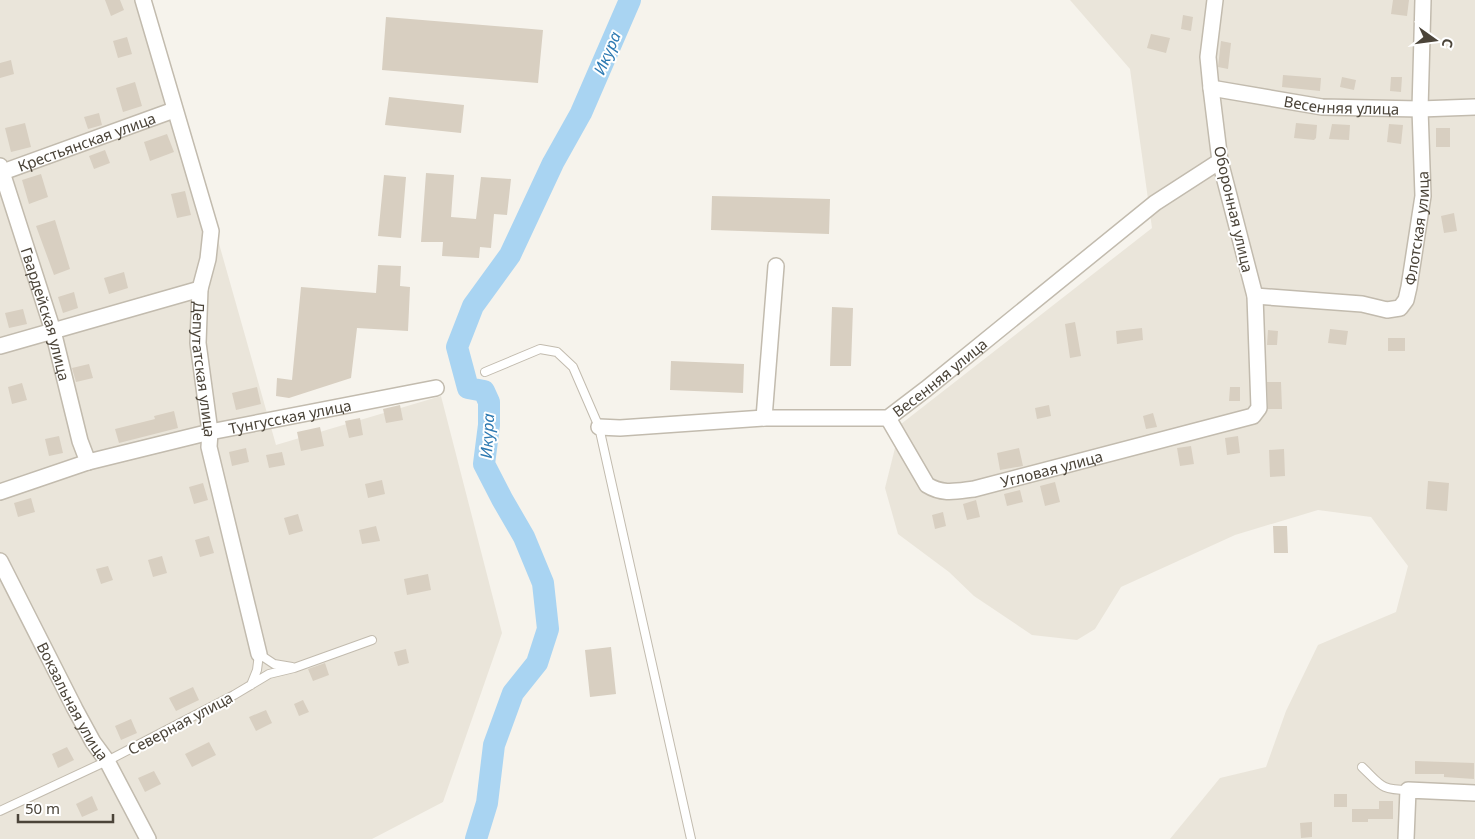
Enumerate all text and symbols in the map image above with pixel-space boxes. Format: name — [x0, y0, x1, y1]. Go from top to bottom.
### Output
north arrow — [1410, 15, 1460, 65]
water label: Икура — [588, 28, 626, 78]
text: С — [1438, 37, 1458, 50]
street label: Весенняя улица — [1282, 91, 1399, 119]
street label: Крестьянская улица — [15, 108, 158, 176]
street label: Оборонная улица — [1210, 144, 1258, 274]
street label: Флотская улица — [1399, 171, 1433, 287]
street label: Гвардейская улица — [17, 245, 75, 383]
street label: Депутатская улица — [188, 301, 220, 438]
street label: Весенняя улица — [888, 334, 991, 421]
street label: Тунгусская улица — [227, 395, 353, 438]
water label: Икура — [475, 413, 499, 459]
street label: Угловая улица — [998, 446, 1105, 492]
street label: Вокзальная улица — [33, 639, 113, 764]
street label: Северная улица — [124, 687, 236, 759]
scale bar — [18, 792, 112, 824]
text: 50 m — [25, 798, 60, 818]

